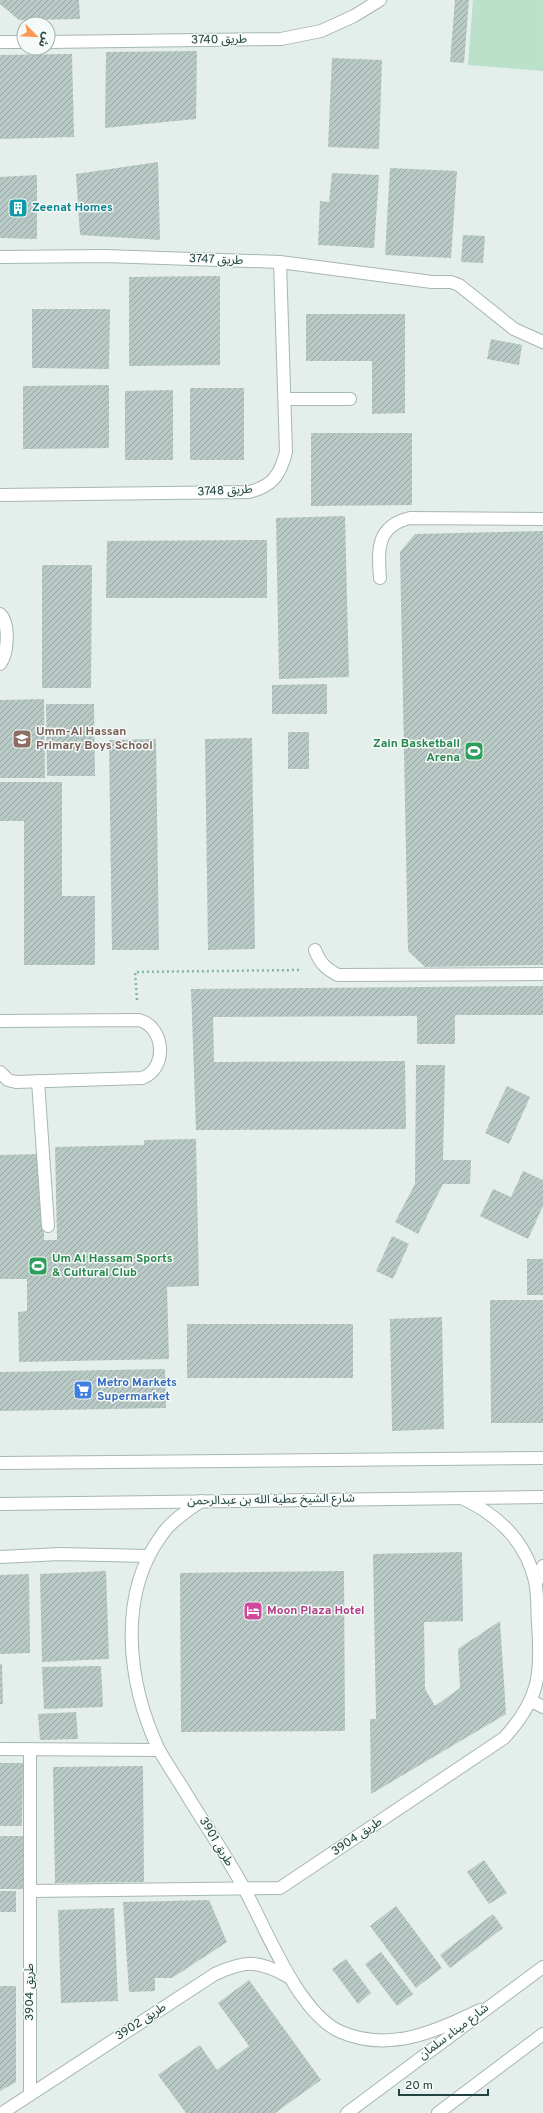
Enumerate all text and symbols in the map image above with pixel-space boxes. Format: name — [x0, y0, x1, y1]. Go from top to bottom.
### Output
north arrow — [16, 16, 56, 56]
text: ش — [35, 30, 54, 49]
street label: طريق 3740 — [191, 32, 247, 48]
building icon: Zeenat Homes — [7, 197, 29, 219]
place label: Zeenat Homes — [32, 200, 113, 216]
street label: طريق 3747 — [189, 251, 243, 269]
street label: طريق 3748 — [197, 482, 253, 500]
place label: Umm-Al Hassan Primary Boys School — [36, 724, 153, 754]
school or university icon: Umm-Al Hassan Primary Boys School — [11, 728, 33, 750]
place label: Zain Basketball Arena — [373, 736, 460, 766]
sports icon: Zain Basketball Arena — [463, 740, 485, 762]
place label: Um Al Hassam Sports & Cultural Club — [52, 1251, 173, 1281]
sports icon: Um Al Hassam Sports & Cultural Club — [27, 1255, 49, 1277]
place label: Metro Markets Supermarket — [97, 1375, 177, 1405]
supermarket icon: Metro Markets Supermarket — [72, 1379, 94, 1401]
street label: شارع الشيخ عطية الله بن عبدالرحمن — [187, 1491, 355, 1509]
hotel icon: Moon Plaza Hotel — [242, 1600, 264, 1622]
place label: Moon Plaza Hotel — [267, 1603, 365, 1619]
street label: طريق 3901 — [195, 1814, 237, 1870]
street label: طريق 3904 — [329, 1814, 385, 1860]
street label: طريق 3904 — [22, 1963, 38, 2021]
street label: طريق 3902 — [112, 2000, 170, 2044]
street label: شارع ميناء سلمان — [416, 2000, 492, 2064]
scale bar — [399, 2071, 488, 2097]
text: 20 m — [405, 2078, 433, 2094]

